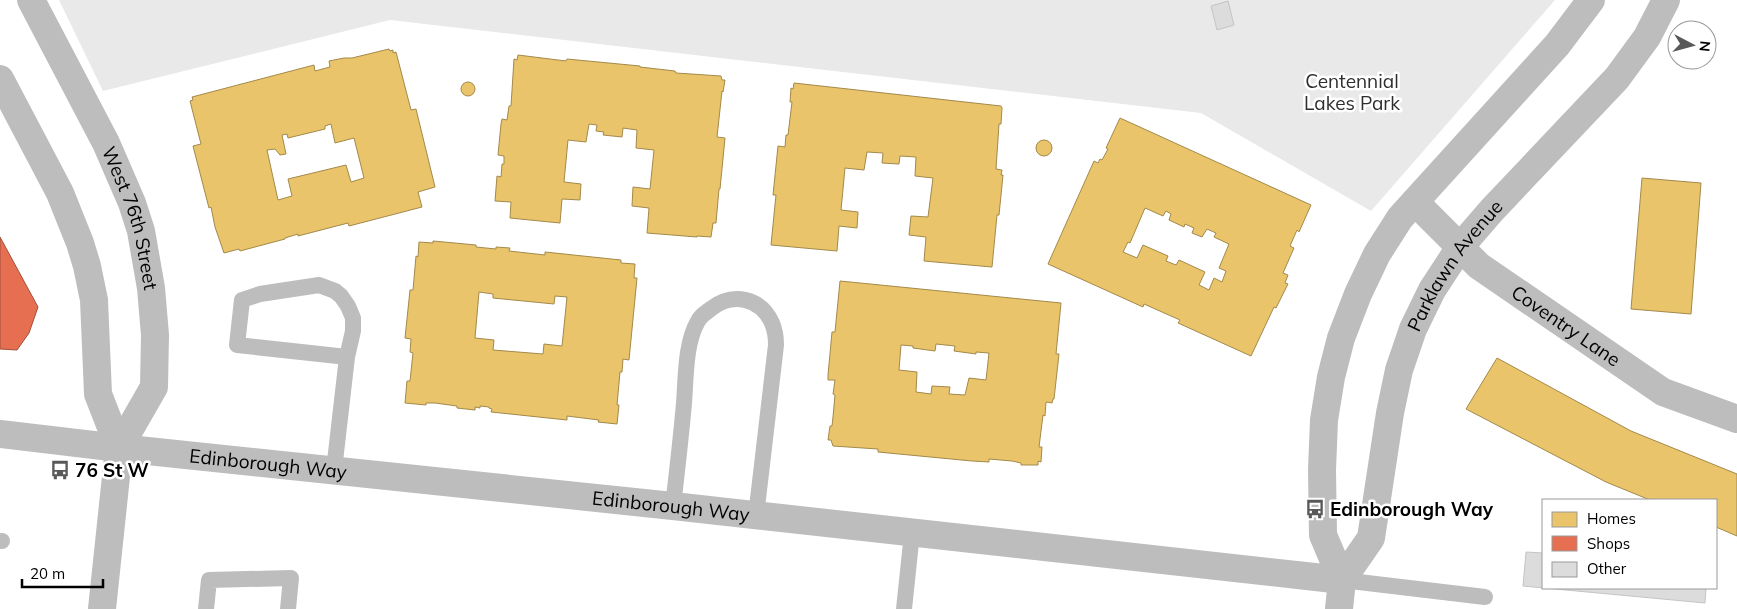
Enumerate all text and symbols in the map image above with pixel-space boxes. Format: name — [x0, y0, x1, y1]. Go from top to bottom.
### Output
north arrow — [1667, 20, 1717, 70]
text: N — [1695, 40, 1714, 53]
park label: Centennial Lakes Park — [1304, 69, 1400, 115]
street label: West 76th Street — [97, 143, 163, 292]
street label: Parklawn Avenue — [1402, 194, 1508, 335]
street label: Coventry Lane — [1507, 280, 1625, 371]
street label: Edinborough Way — [188, 443, 348, 484]
place label: 76 St W — [75, 458, 149, 482]
bus stop icon: 76 St W — [49, 459, 71, 481]
street label: Edinborough Way — [591, 486, 751, 526]
place label: Edinborough Way — [1330, 497, 1494, 521]
bus stop icon: Edinborough Way — [1304, 498, 1326, 520]
legend — [1542, 499, 1717, 589]
text: Homes — [1587, 509, 1636, 528]
text: Shops — [1587, 534, 1630, 553]
scale bar — [22, 556, 104, 588]
text: Other — [1587, 559, 1627, 578]
text: 20 m — [30, 564, 65, 583]

